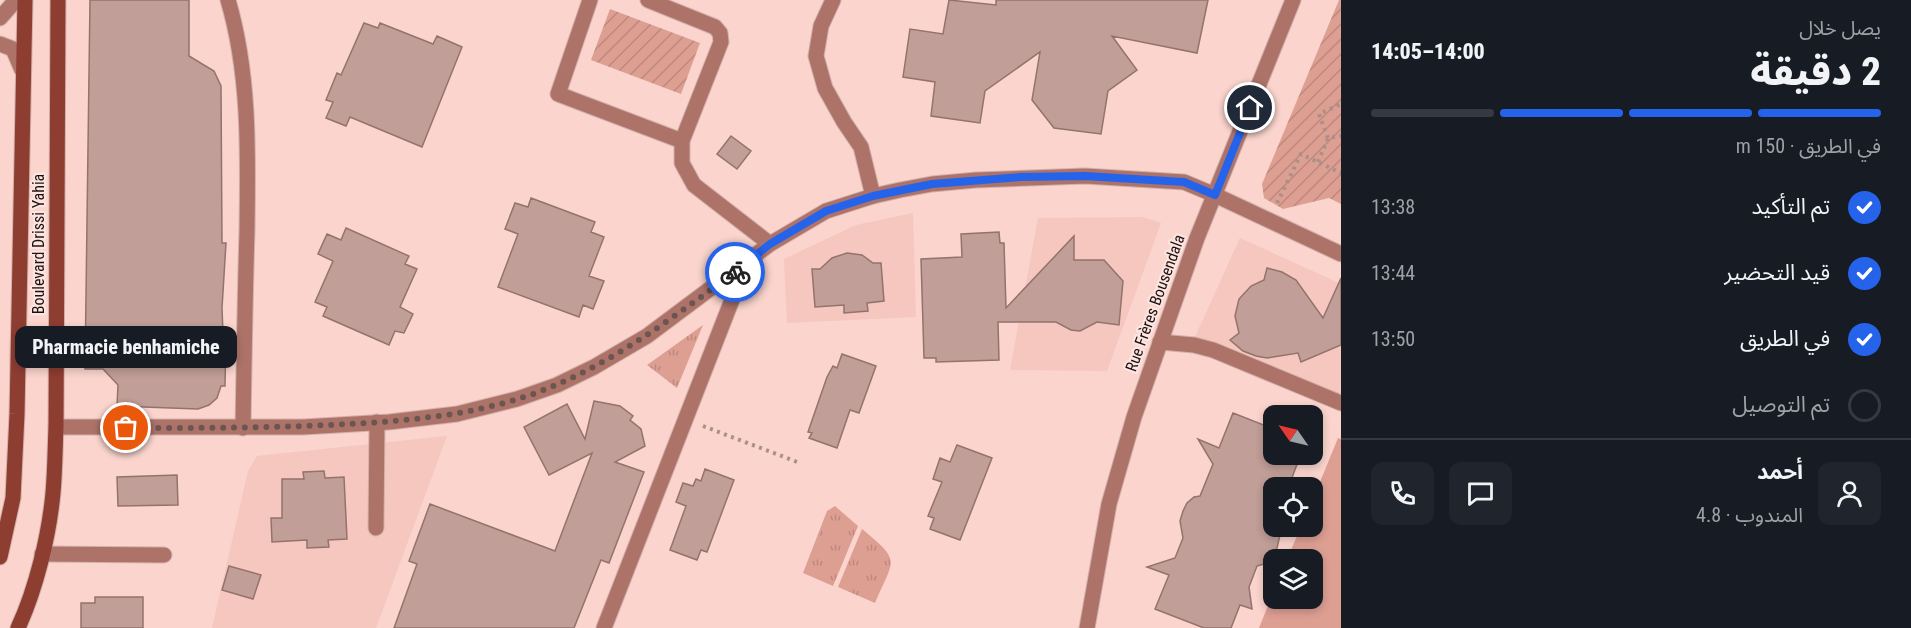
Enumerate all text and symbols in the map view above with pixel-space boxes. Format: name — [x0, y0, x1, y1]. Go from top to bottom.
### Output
text: يصل خلال — [1799, 16, 1881, 40]
text: 14:00–14:05 — [1371, 39, 1485, 64]
text: 2 دقيقة — [1750, 49, 1881, 95]
pin — [1224, 82, 1275, 133]
icon: home — [1233, 91, 1266, 124]
text: في الطريق · 150 m — [1736, 134, 1881, 158]
street label: Boulevard Drissi Yahia — [29, 174, 48, 314]
icon: check — [1848, 191, 1881, 224]
text: تم التأكيد — [1752, 194, 1830, 219]
text: 13:38 — [1371, 195, 1415, 219]
street label: Rue Frères Bousendala — [1121, 232, 1189, 374]
courier — [705, 242, 765, 302]
icon: bike — [719, 256, 752, 289]
icon: check — [1848, 257, 1881, 290]
text: قيد التحضير — [1724, 260, 1830, 285]
text: 13:44 — [1371, 261, 1415, 285]
icon: check — [1848, 323, 1881, 356]
callout: Pharmacie benhamiche — [15, 326, 237, 368]
text: في الطريق — [1740, 326, 1830, 351]
text: 13:50 — [1371, 327, 1415, 351]
text: Pharmacie benhamiche — [32, 335, 220, 359]
text: تم التوصيل — [1732, 392, 1830, 417]
pin — [100, 402, 151, 453]
north arrow — [1263, 405, 1323, 465]
map controls — [1263, 405, 1323, 609]
icon: bag — [109, 411, 142, 444]
text: أحمد — [1757, 459, 1803, 484]
button: phone — [1371, 462, 1434, 525]
button: chat — [1449, 462, 1512, 525]
button: person — [1818, 462, 1881, 525]
button: locate — [1263, 477, 1323, 537]
text: المندوب · 4.8 — [1696, 503, 1803, 527]
button: layers — [1263, 549, 1323, 609]

